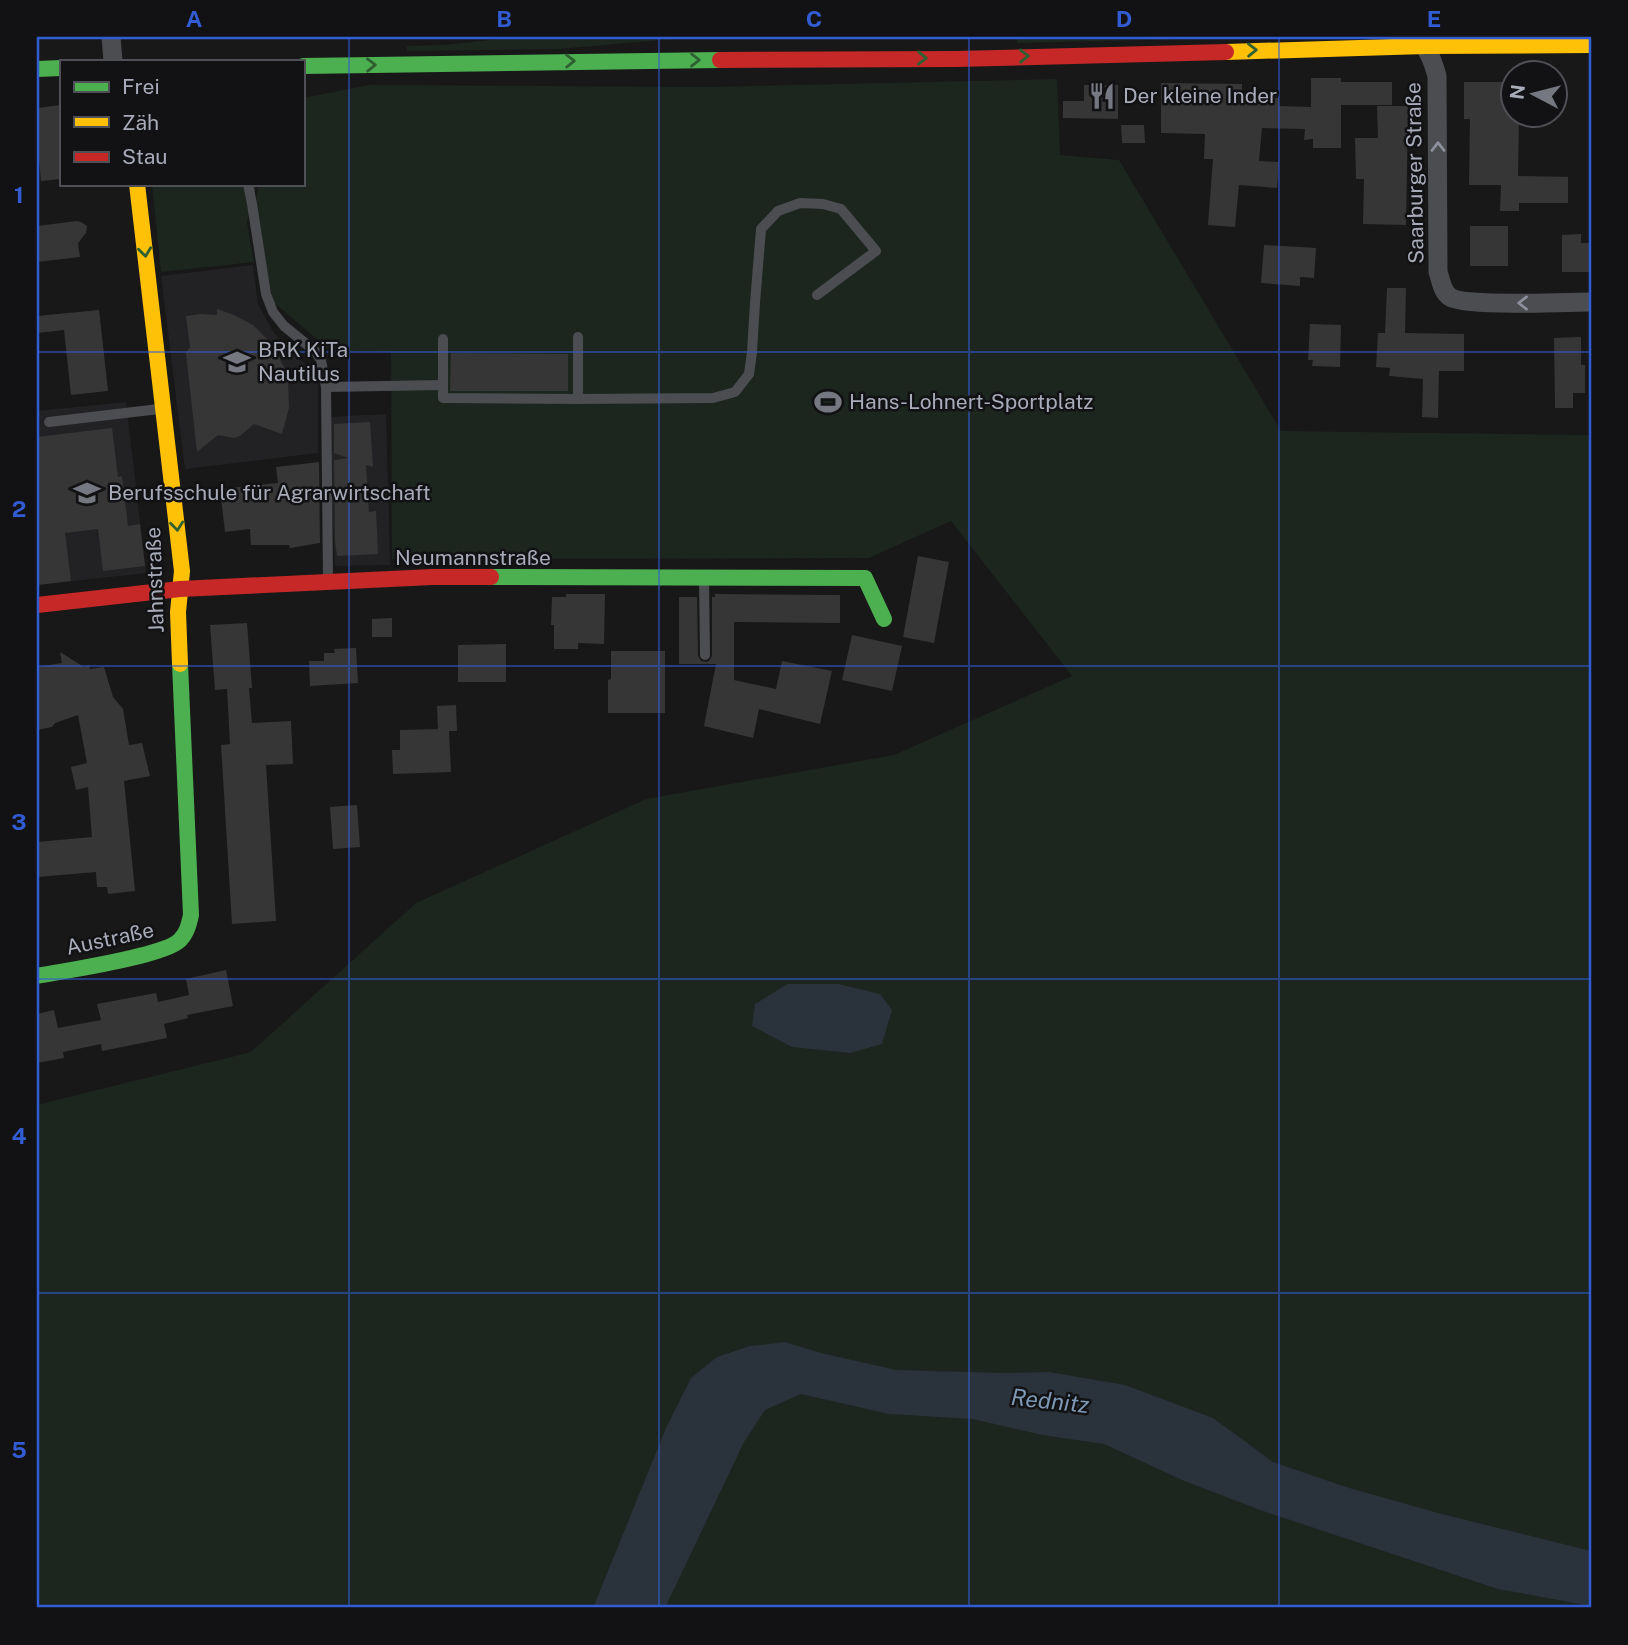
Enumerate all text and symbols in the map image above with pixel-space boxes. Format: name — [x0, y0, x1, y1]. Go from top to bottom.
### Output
text: A — [186, 5, 203, 32]
text: B — [496, 5, 512, 32]
text: C — [806, 5, 822, 32]
text: D — [1116, 5, 1132, 32]
text: E — [1427, 5, 1441, 32]
one-way arrow — [1246, 43, 1257, 58]
one-way arrow — [1020, 48, 1030, 64]
one-way arrow — [917, 50, 928, 66]
one-way arrow — [690, 52, 700, 68]
one-way arrow — [566, 53, 576, 69]
one-way arrow — [366, 57, 377, 72]
legend — [60, 60, 304, 186]
north arrow — [1498, 60, 1568, 130]
text: Frei — [122, 74, 160, 99]
restaurant icon: Der kleine Inder — [1087, 81, 1117, 111]
street label: Saarburger Straße — [1400, 82, 1429, 264]
place label: Der kleine Inder — [1123, 83, 1277, 108]
text: N — [1505, 83, 1529, 101]
text: Zäh — [122, 110, 159, 135]
one-way arrow — [1430, 141, 1446, 151]
text: Stau — [122, 144, 168, 169]
text: 1 — [14, 181, 24, 208]
one-way arrow — [137, 246, 152, 257]
one-way arrow — [1517, 295, 1528, 310]
place label: BRK KiTa Nautilus — [258, 337, 348, 386]
school or university icon: BRK KiTa Nautilus — [222, 347, 252, 377]
sports icon: Hans-Lohnert-Sportplatz — [813, 387, 843, 417]
place label: Hans-Lohnert-Sportplatz — [849, 389, 1093, 414]
school or university icon: Berufsschule für Agrarwirtschaft — [72, 478, 102, 508]
place label: Berufsschule für Agrarwirtschaft — [108, 480, 431, 505]
text: 2 — [12, 495, 26, 522]
one-way arrow — [169, 520, 184, 532]
street label: Jahnstraße — [140, 527, 169, 634]
street label: Neumannstraße — [395, 545, 551, 570]
text: 3 — [11, 808, 27, 835]
street label: Austraße — [64, 917, 156, 960]
text: 4 — [11, 1122, 27, 1149]
water label: Rednitz — [1010, 1383, 1091, 1418]
text: 5 — [11, 1436, 27, 1463]

